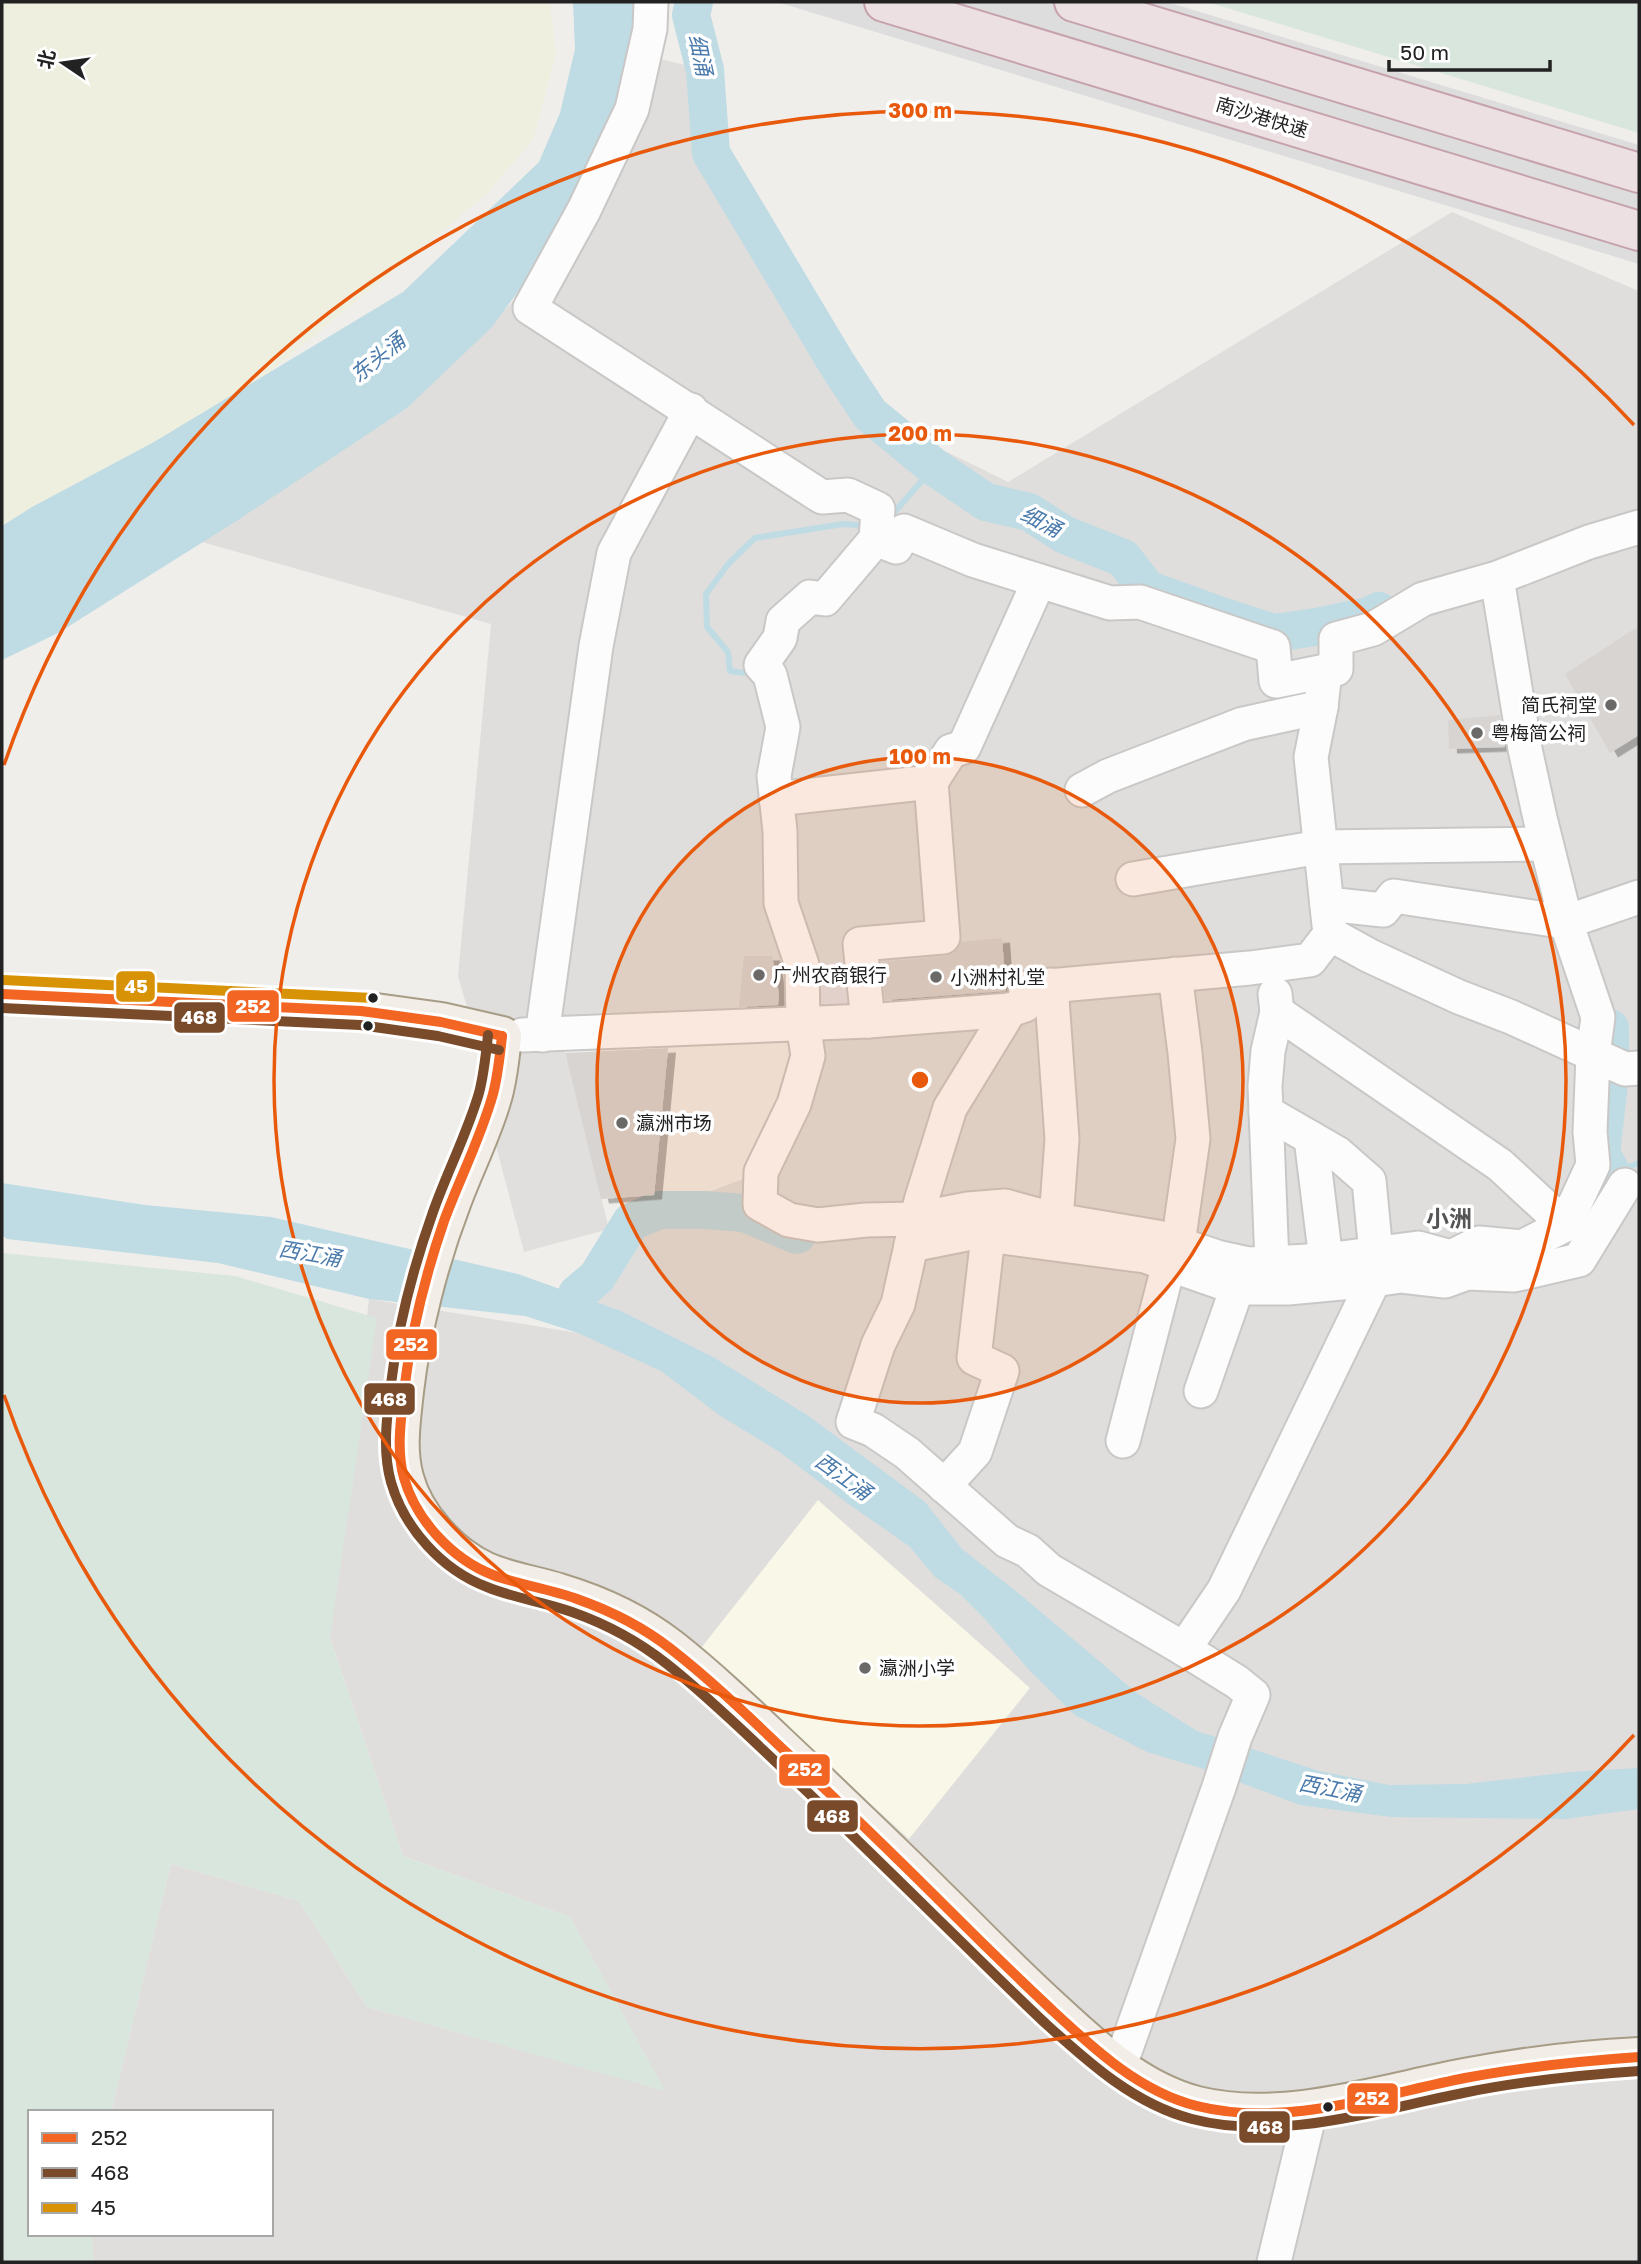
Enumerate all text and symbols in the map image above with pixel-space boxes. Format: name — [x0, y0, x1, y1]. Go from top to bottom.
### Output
north arrow — [28, 28, 98, 98]
scale bar — [1389, 28, 1550, 72]
water label: 细涌 — [684, 32, 718, 80]
text: 50 m — [1400, 39, 1449, 65]
text: 北 — [33, 47, 59, 71]
street label: 南沙港快速 — [1213, 92, 1311, 141]
text: 300 m — [888, 97, 952, 123]
water label: 东头涌 — [345, 326, 412, 387]
text: 200 m — [888, 420, 952, 446]
water label: 细涌 — [1017, 500, 1068, 543]
place label: 简氏祠堂 — [1521, 693, 1597, 716]
marker: 简氏祠堂 — [1603, 697, 1619, 713]
place label: 粤梅简公祠 — [1491, 721, 1586, 744]
marker: 粤梅简公祠 — [1469, 725, 1485, 741]
text: 100 m — [889, 743, 951, 769]
place label: 广州农商银行 — [773, 963, 887, 986]
place label: 小洲村礼堂 — [950, 965, 1045, 988]
marker: 广州农商银行 — [751, 967, 767, 983]
marker: 小洲村礼堂 — [928, 969, 944, 985]
line badge: 45 — [115, 970, 156, 1003]
text: 45 — [124, 974, 148, 997]
line badge: 252 — [226, 989, 280, 1023]
unlabelled marker — [366, 991, 380, 1005]
text: 252 — [236, 994, 270, 1017]
line badge: 468 — [173, 1001, 226, 1034]
text: 468 — [181, 1005, 217, 1028]
unlabelled marker — [361, 1019, 375, 1033]
centre of rings — [908, 1068, 932, 1092]
place label: 瀛洲市场 — [636, 1111, 712, 1134]
marker: 瀛洲市场 — [614, 1115, 630, 1131]
district label: 小洲 — [1426, 1204, 1472, 1232]
water label: 西江涌 — [277, 1235, 345, 1272]
line badge: 252 — [385, 1328, 438, 1361]
text: 252 — [394, 1332, 428, 1355]
line badge: 468 — [363, 1382, 416, 1416]
text: 468 — [371, 1387, 407, 1410]
water label: 西江涌 — [810, 1447, 878, 1506]
place label: 瀛洲小学 — [879, 1656, 955, 1679]
marker: 瀛洲小学 — [857, 1660, 873, 1676]
line badge: 252 — [778, 1753, 831, 1787]
text: 252 — [788, 1757, 822, 1780]
water label: 西江涌 — [1297, 1769, 1366, 1807]
line badge: 468 — [806, 1799, 859, 1833]
text: 468 — [814, 1804, 850, 1827]
line badge: 252 — [1346, 2082, 1399, 2115]
text: 252 — [1355, 2086, 1389, 2109]
unlabelled marker — [1321, 2100, 1335, 2114]
legend — [28, 2110, 273, 2236]
line badge: 468 — [1238, 2110, 1291, 2144]
text: 468 — [1247, 2115, 1283, 2138]
text: 252 — [91, 2124, 128, 2150]
text: 468 — [91, 2159, 129, 2185]
text: 45 — [91, 2194, 116, 2220]

